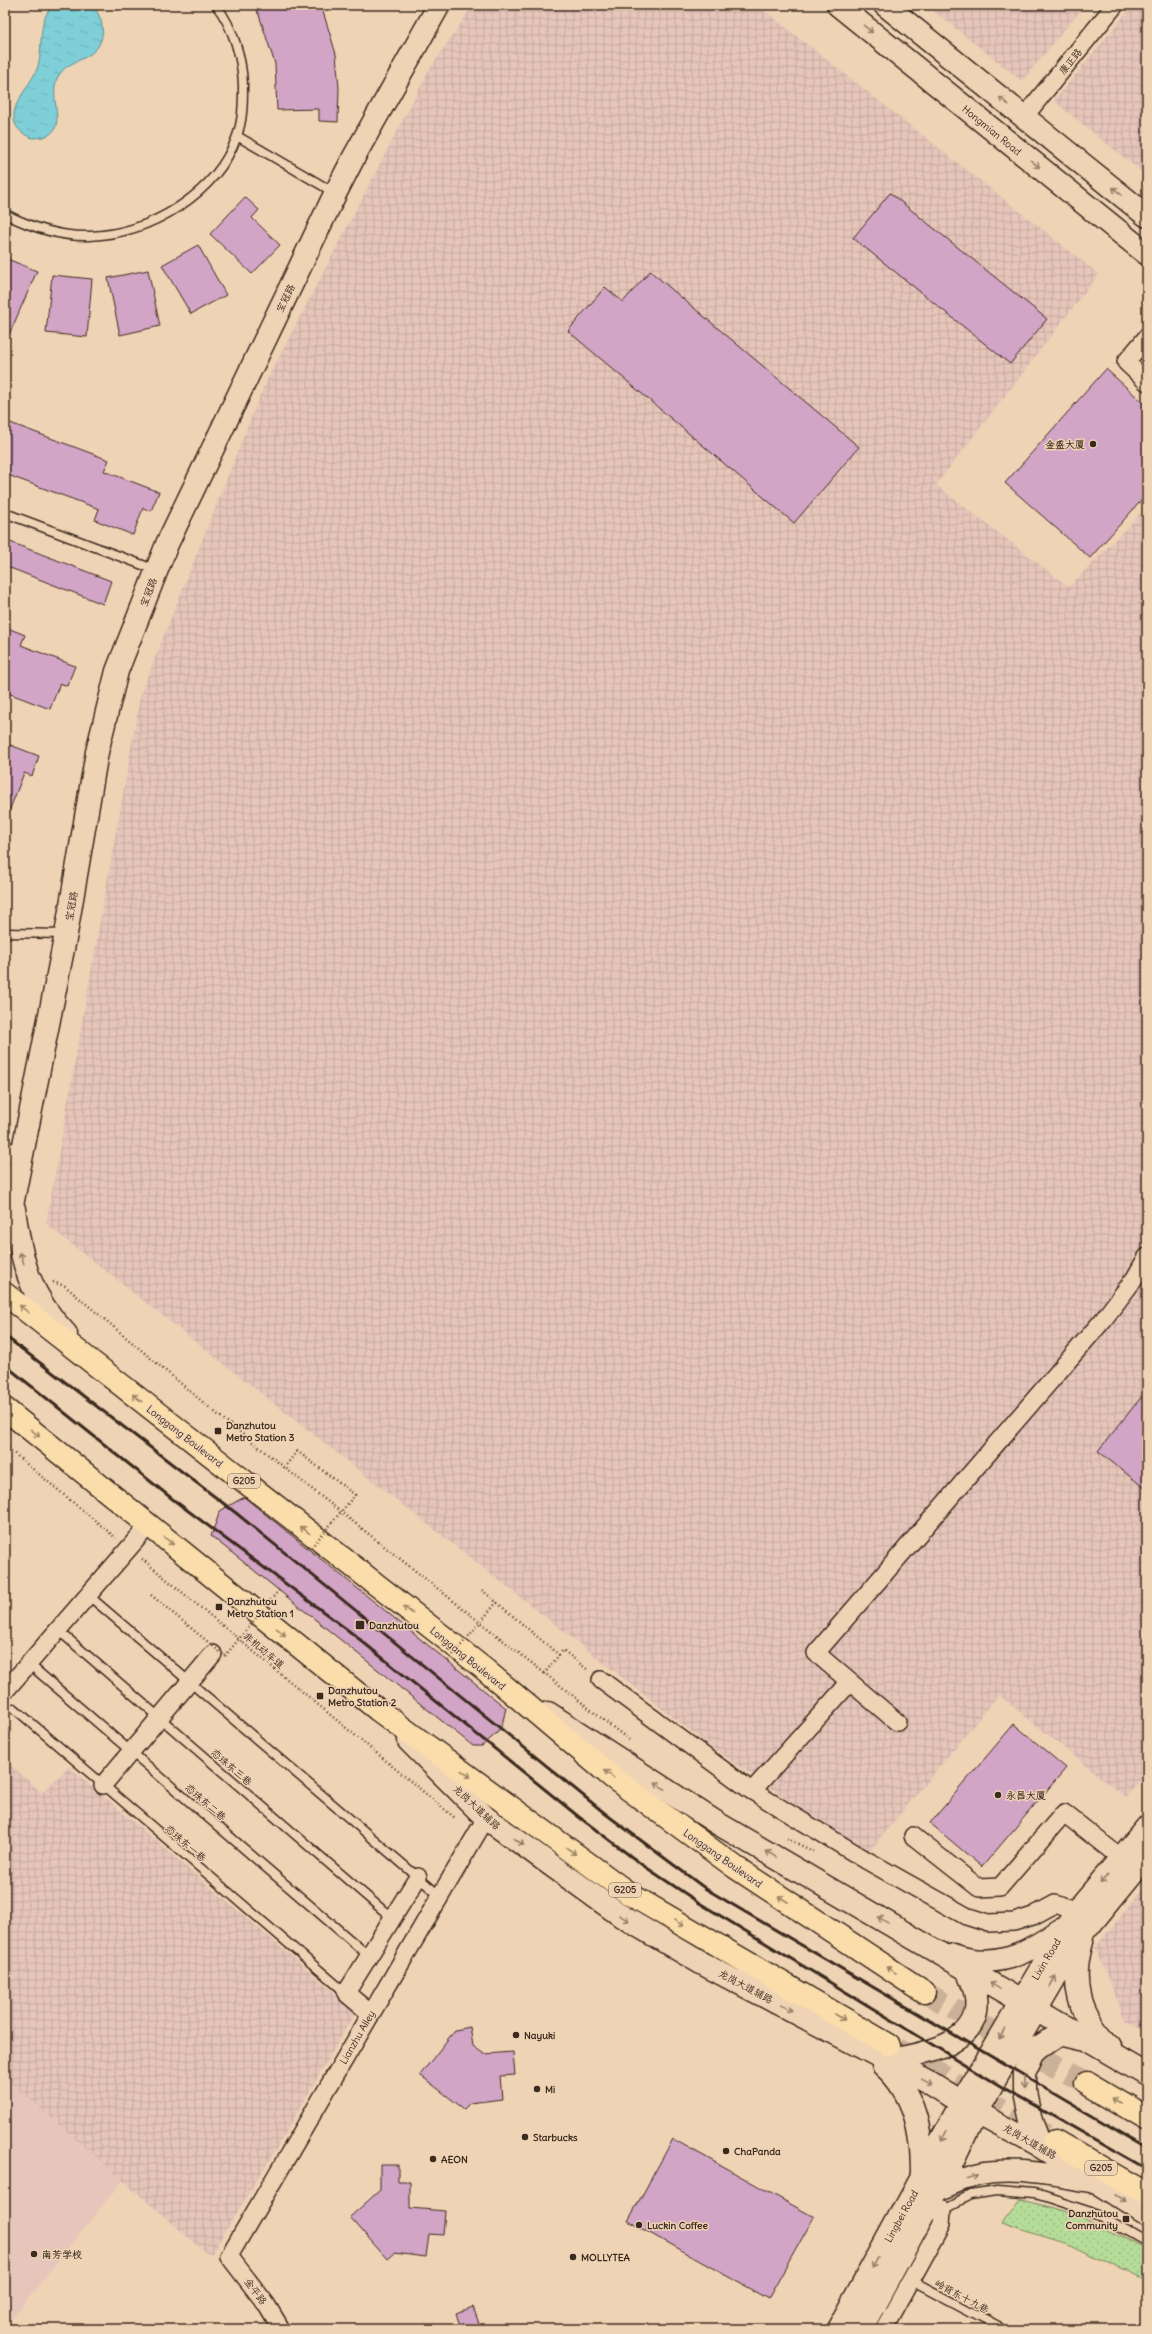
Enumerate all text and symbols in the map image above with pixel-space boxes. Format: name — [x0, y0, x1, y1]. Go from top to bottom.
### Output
one-way arrow — [863, 25, 873, 34]
street label: 康正路 — [1056, 46, 1085, 77]
one-way arrow — [999, 97, 1010, 105]
street label: Hongmian Road — [959, 103, 1024, 158]
one-way arrow — [1029, 159, 1040, 168]
one-way arrow — [1111, 187, 1122, 196]
street label: 宝冠路 — [273, 282, 298, 315]
place label: 金盛大厦 — [1045, 438, 1085, 451]
marker: 金盛大厦 — [1088, 439, 1098, 449]
street label: 宝冠路 — [137, 576, 160, 609]
street label: 宝冠路 — [62, 890, 80, 922]
one-way arrow — [18, 1252, 26, 1264]
one-way arrow — [18, 1304, 29, 1313]
one-way arrow — [132, 1393, 143, 1402]
street label: Longgang Boulevard — [144, 1403, 226, 1470]
place label: Danzhutou Metro Station 3 — [226, 1419, 295, 1444]
marker: Danzhutou Metro Station 3 — [213, 1426, 223, 1436]
one-way arrow — [30, 1429, 41, 1438]
road number: G205 — [228, 1474, 260, 1488]
one-way arrow — [300, 1525, 311, 1534]
one-way arrow — [164, 1537, 175, 1546]
place label: Danzhutou Metro Station 1 — [227, 1595, 294, 1620]
marker: Danzhutou Metro Station 1 — [214, 1602, 224, 1612]
one-way arrow — [402, 1605, 413, 1614]
marker: Danzhutou — [354, 1619, 366, 1631]
place label: Danzhutou — [369, 1619, 419, 1632]
street label: Longgang Boulevard — [427, 1624, 508, 1693]
one-way arrow — [276, 1627, 287, 1636]
street label: 非机动车道 — [240, 1629, 287, 1671]
place label: Danzhutou Metro Station 2 — [328, 1684, 397, 1709]
marker: Danzhutou Metro Station 2 — [315, 1691, 325, 1701]
street label: 恋珠东三巷 — [209, 1746, 256, 1789]
one-way arrow — [461, 1770, 472, 1779]
one-way arrow — [603, 1770, 614, 1779]
street label: 恋珠东二巷 — [183, 1781, 230, 1824]
street label: 龙岗大道辅路 — [450, 1782, 503, 1833]
one-way arrow — [655, 1782, 666, 1790]
place label: 永昌大厦 — [1006, 1789, 1046, 1802]
marker: 永昌大厦 — [993, 1790, 1003, 1800]
street label: 恋珠东一巷 — [163, 1822, 210, 1865]
street label: Longgang Boulevard — [681, 1826, 765, 1891]
one-way arrow — [513, 1838, 524, 1846]
one-way arrow — [565, 1847, 576, 1855]
one-way arrow — [765, 1850, 777, 1858]
one-way arrow — [1099, 1873, 1108, 1884]
road number: G205 — [609, 1883, 641, 1897]
one-way arrow — [777, 1895, 788, 1903]
one-way arrow — [618, 1914, 630, 1922]
one-way arrow — [877, 1916, 889, 1924]
one-way arrow — [673, 1919, 684, 1927]
street label: Lixin Road — [1029, 1936, 1064, 1983]
one-way arrow — [885, 1966, 897, 1974]
street label: 龙岗大道辅路 — [716, 1967, 775, 2006]
one-way arrow — [1050, 1976, 1057, 1988]
one-way arrow — [989, 1982, 1001, 1990]
one-way arrow — [780, 2005, 792, 2013]
street label: Lianzhu Alley — [337, 2008, 378, 2066]
one-way arrow — [834, 2013, 846, 2021]
one-way arrow — [998, 2028, 1006, 2040]
place label: Nayuki — [524, 2029, 555, 2042]
marker: Nayuki — [511, 2030, 521, 2040]
one-way arrow — [1021, 2076, 1029, 2089]
one-way arrow — [920, 2078, 932, 2086]
place label: Mi — [545, 2083, 555, 2096]
marker: Mi — [532, 2084, 542, 2094]
one-way arrow — [1110, 2097, 1122, 2105]
street label: 龙岗大道辅路 — [1001, 2121, 1059, 2162]
one-way arrow — [940, 2130, 947, 2142]
place label: Starbucks — [533, 2131, 578, 2144]
marker: Starbucks — [520, 2132, 530, 2142]
place label: ChaPanda — [734, 2145, 781, 2158]
marker: ChaPanda — [721, 2146, 731, 2156]
place label: AEON — [441, 2153, 468, 2166]
marker: AEON — [428, 2154, 438, 2164]
road number: G205 — [1085, 2161, 1117, 2175]
one-way arrow — [966, 2172, 979, 2179]
street label: Lingbei Road — [882, 2188, 921, 2245]
one-way arrow — [1115, 2194, 1126, 2202]
place label: Danzhutou Community — [1065, 2207, 1118, 2232]
marker: Danzhutou Community — [1121, 2214, 1131, 2224]
place label: Luckin Coffee — [647, 2219, 708, 2232]
marker: Luckin Coffee — [634, 2220, 644, 2230]
place label: 南芳学校 — [42, 2248, 82, 2261]
marker: 南芳学校 — [29, 2249, 39, 2259]
place label: MOLLYTEA — [581, 2251, 631, 2264]
marker: MOLLYTEA — [568, 2252, 578, 2262]
one-way arrow — [870, 2257, 878, 2269]
street label: 金平路 — [241, 2275, 270, 2307]
street label: 岭背东十九巷 — [932, 2277, 992, 2317]

